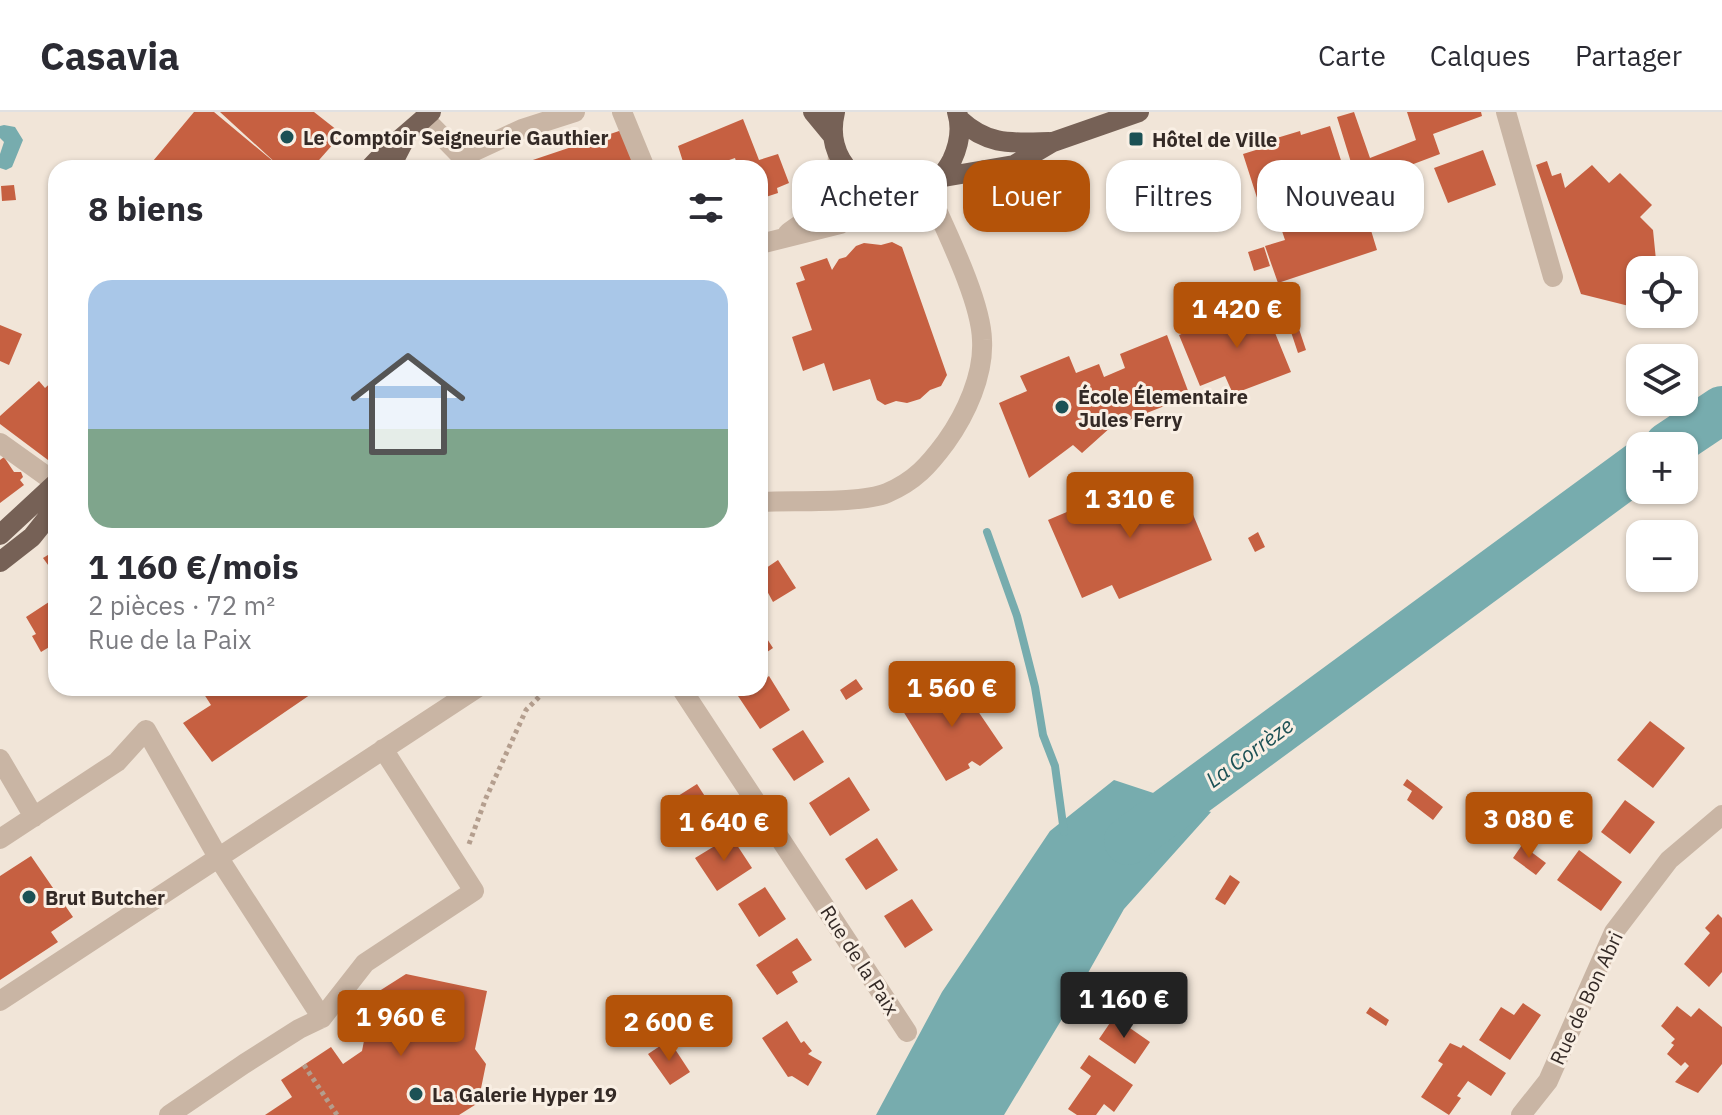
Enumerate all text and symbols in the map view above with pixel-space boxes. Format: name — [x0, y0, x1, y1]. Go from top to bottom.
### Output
text: Casavia — [40, 31, 180, 80]
text: Carte — [1318, 37, 1386, 74]
text: Calques — [1430, 37, 1531, 74]
text: Partager — [1575, 37, 1682, 74]
place label: Le Comptoir Seigneurie Gauthier — [303, 124, 609, 151]
place label: Hôtel de Ville — [1152, 126, 1277, 153]
marker: Le Comptoir Seigneurie Gauthier — [278, 128, 296, 146]
marker: Hôtel de Ville — [1127, 130, 1145, 148]
chip: Acheter — [792, 160, 947, 232]
chip: Louer — [963, 160, 1090, 232]
chip: Filtres — [1106, 160, 1241, 232]
chip: Nouveau — [1257, 160, 1424, 232]
text: 8 biens — [88, 186, 203, 230]
icon: filters — [684, 186, 728, 230]
map controls — [1626, 256, 1698, 592]
button: locate — [1626, 256, 1698, 328]
pin: 1 420 € — [1163, 282, 1311, 350]
text: 1 420 € — [1192, 291, 1282, 325]
icon: home — [336, 332, 480, 476]
button: layers — [1626, 344, 1698, 416]
place label: École Élementaire Jules Ferry — [1078, 383, 1248, 433]
marker: École Élementaire Jules Ferry — [1053, 398, 1071, 416]
button: + — [1626, 432, 1698, 504]
pin: 1 310 € — [1056, 472, 1204, 540]
text: 1 310 € — [1085, 481, 1175, 515]
button: − — [1626, 520, 1698, 592]
text: 1 160 €/mois — [88, 544, 299, 588]
text: 2 pièces · 72 m² — [88, 588, 275, 622]
text: Rue de la Paix — [88, 622, 251, 656]
pin: 1 560 € — [878, 661, 1026, 729]
text: 1 560 € — [907, 670, 997, 704]
water label: La Corrèze — [1199, 710, 1299, 794]
pin: 3 080 € — [1455, 792, 1603, 860]
pin: 1 640 € — [650, 795, 798, 863]
text: 3 080 € — [1484, 801, 1574, 835]
text: 1 640 € — [679, 804, 769, 838]
place label: Brut Butcher — [45, 884, 165, 911]
marker: Brut Butcher — [20, 888, 38, 906]
street label: Rue de la Paix — [814, 900, 906, 1020]
street label: Rue de Bon Abri — [1543, 927, 1629, 1069]
pin: 1 160 € — [1050, 972, 1198, 1040]
text: 1 160 € — [1079, 981, 1169, 1015]
pin: 1 960 € — [327, 990, 475, 1058]
pin: 2 600 € — [595, 995, 743, 1063]
text: 1 960 € — [356, 999, 446, 1033]
text: 2 600 € — [624, 1004, 714, 1038]
place label: La Galerie Hyper 19 — [432, 1081, 617, 1108]
marker: La Galerie Hyper 19 — [407, 1085, 425, 1103]

